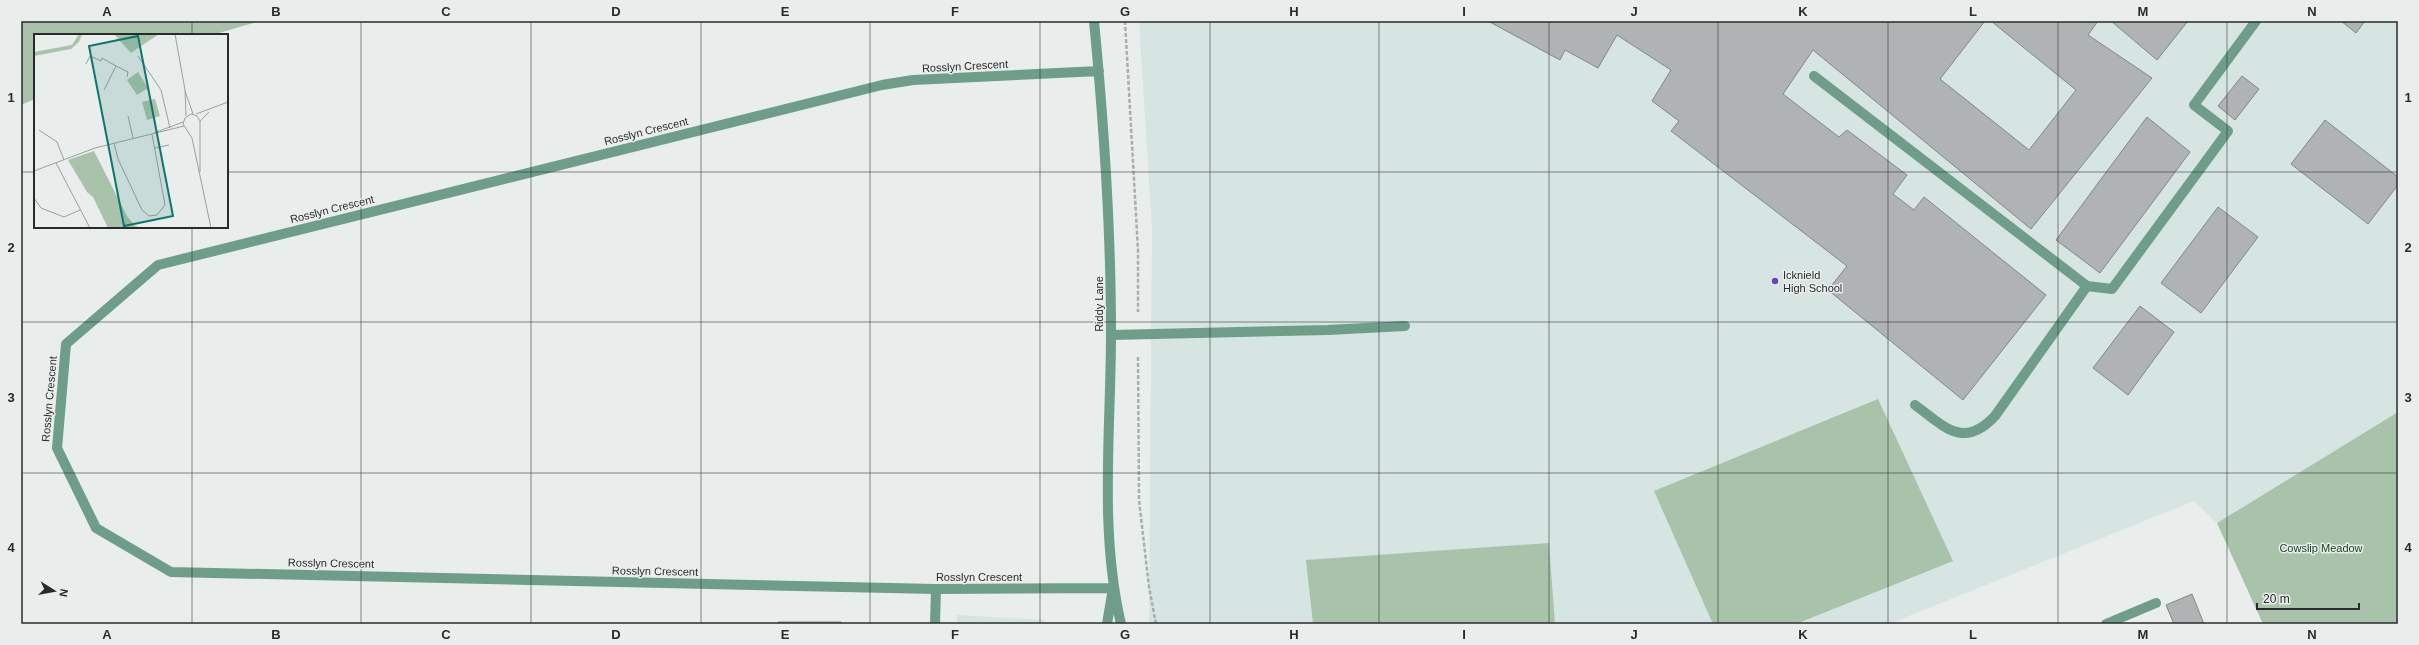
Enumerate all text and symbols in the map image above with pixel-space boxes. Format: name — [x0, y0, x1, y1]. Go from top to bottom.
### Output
text: A — [102, 4, 112, 19]
text: B — [271, 4, 281, 19]
text: C — [441, 4, 451, 19]
text: D — [611, 4, 621, 19]
text: E — [781, 4, 790, 19]
text: F — [951, 4, 959, 19]
text: G — [1120, 4, 1130, 19]
text: H — [1289, 4, 1299, 19]
text: I — [1462, 4, 1466, 19]
text: J — [1630, 4, 1638, 19]
text: K — [1798, 4, 1808, 19]
text: L — [1969, 4, 1977, 19]
text: M — [2138, 4, 2148, 19]
text: N — [2307, 4, 2317, 19]
inset map — [34, 34, 228, 228]
street label: Rosslyn Crescent — [922, 58, 1008, 74]
text: 1 — [7, 90, 15, 105]
text: 1 — [2404, 90, 2412, 105]
street label: Rosslyn Crescent — [603, 115, 689, 147]
street label: Rosslyn Crescent — [289, 193, 375, 225]
text: 2 — [7, 240, 15, 255]
text: 2 — [2404, 240, 2412, 255]
place label: Icknield High School — [1783, 269, 1842, 294]
street label: Riddy Lane — [1093, 276, 1105, 332]
marker: Icknield High School — [1770, 276, 1780, 286]
street label: Rosslyn Crescent — [39, 356, 59, 442]
text: 3 — [7, 390, 15, 405]
text: 3 — [2404, 390, 2412, 405]
text: 4 — [7, 540, 15, 555]
text: 4 — [2404, 540, 2412, 555]
park label: Cowslip Meadow — [2279, 542, 2363, 554]
street label: Rosslyn Crescent — [288, 556, 374, 570]
street label: Rosslyn Crescent — [612, 564, 698, 578]
north arrow — [34, 571, 74, 611]
street label: Rosslyn Crescent — [936, 571, 1022, 583]
scale bar — [2257, 585, 2359, 611]
text: N — [57, 588, 70, 598]
text: 20 m — [2263, 592, 2290, 606]
text: A — [102, 627, 112, 642]
text: B — [271, 627, 281, 642]
text: C — [441, 627, 451, 642]
text: D — [611, 627, 621, 642]
text: E — [781, 627, 790, 642]
text: F — [951, 627, 959, 642]
text: G — [1120, 627, 1130, 642]
text: H — [1289, 627, 1299, 642]
text: I — [1462, 627, 1466, 642]
text: J — [1630, 627, 1638, 642]
text: K — [1798, 627, 1808, 642]
text: L — [1969, 627, 1977, 642]
text: M — [2138, 627, 2148, 642]
text: N — [2307, 627, 2317, 642]

